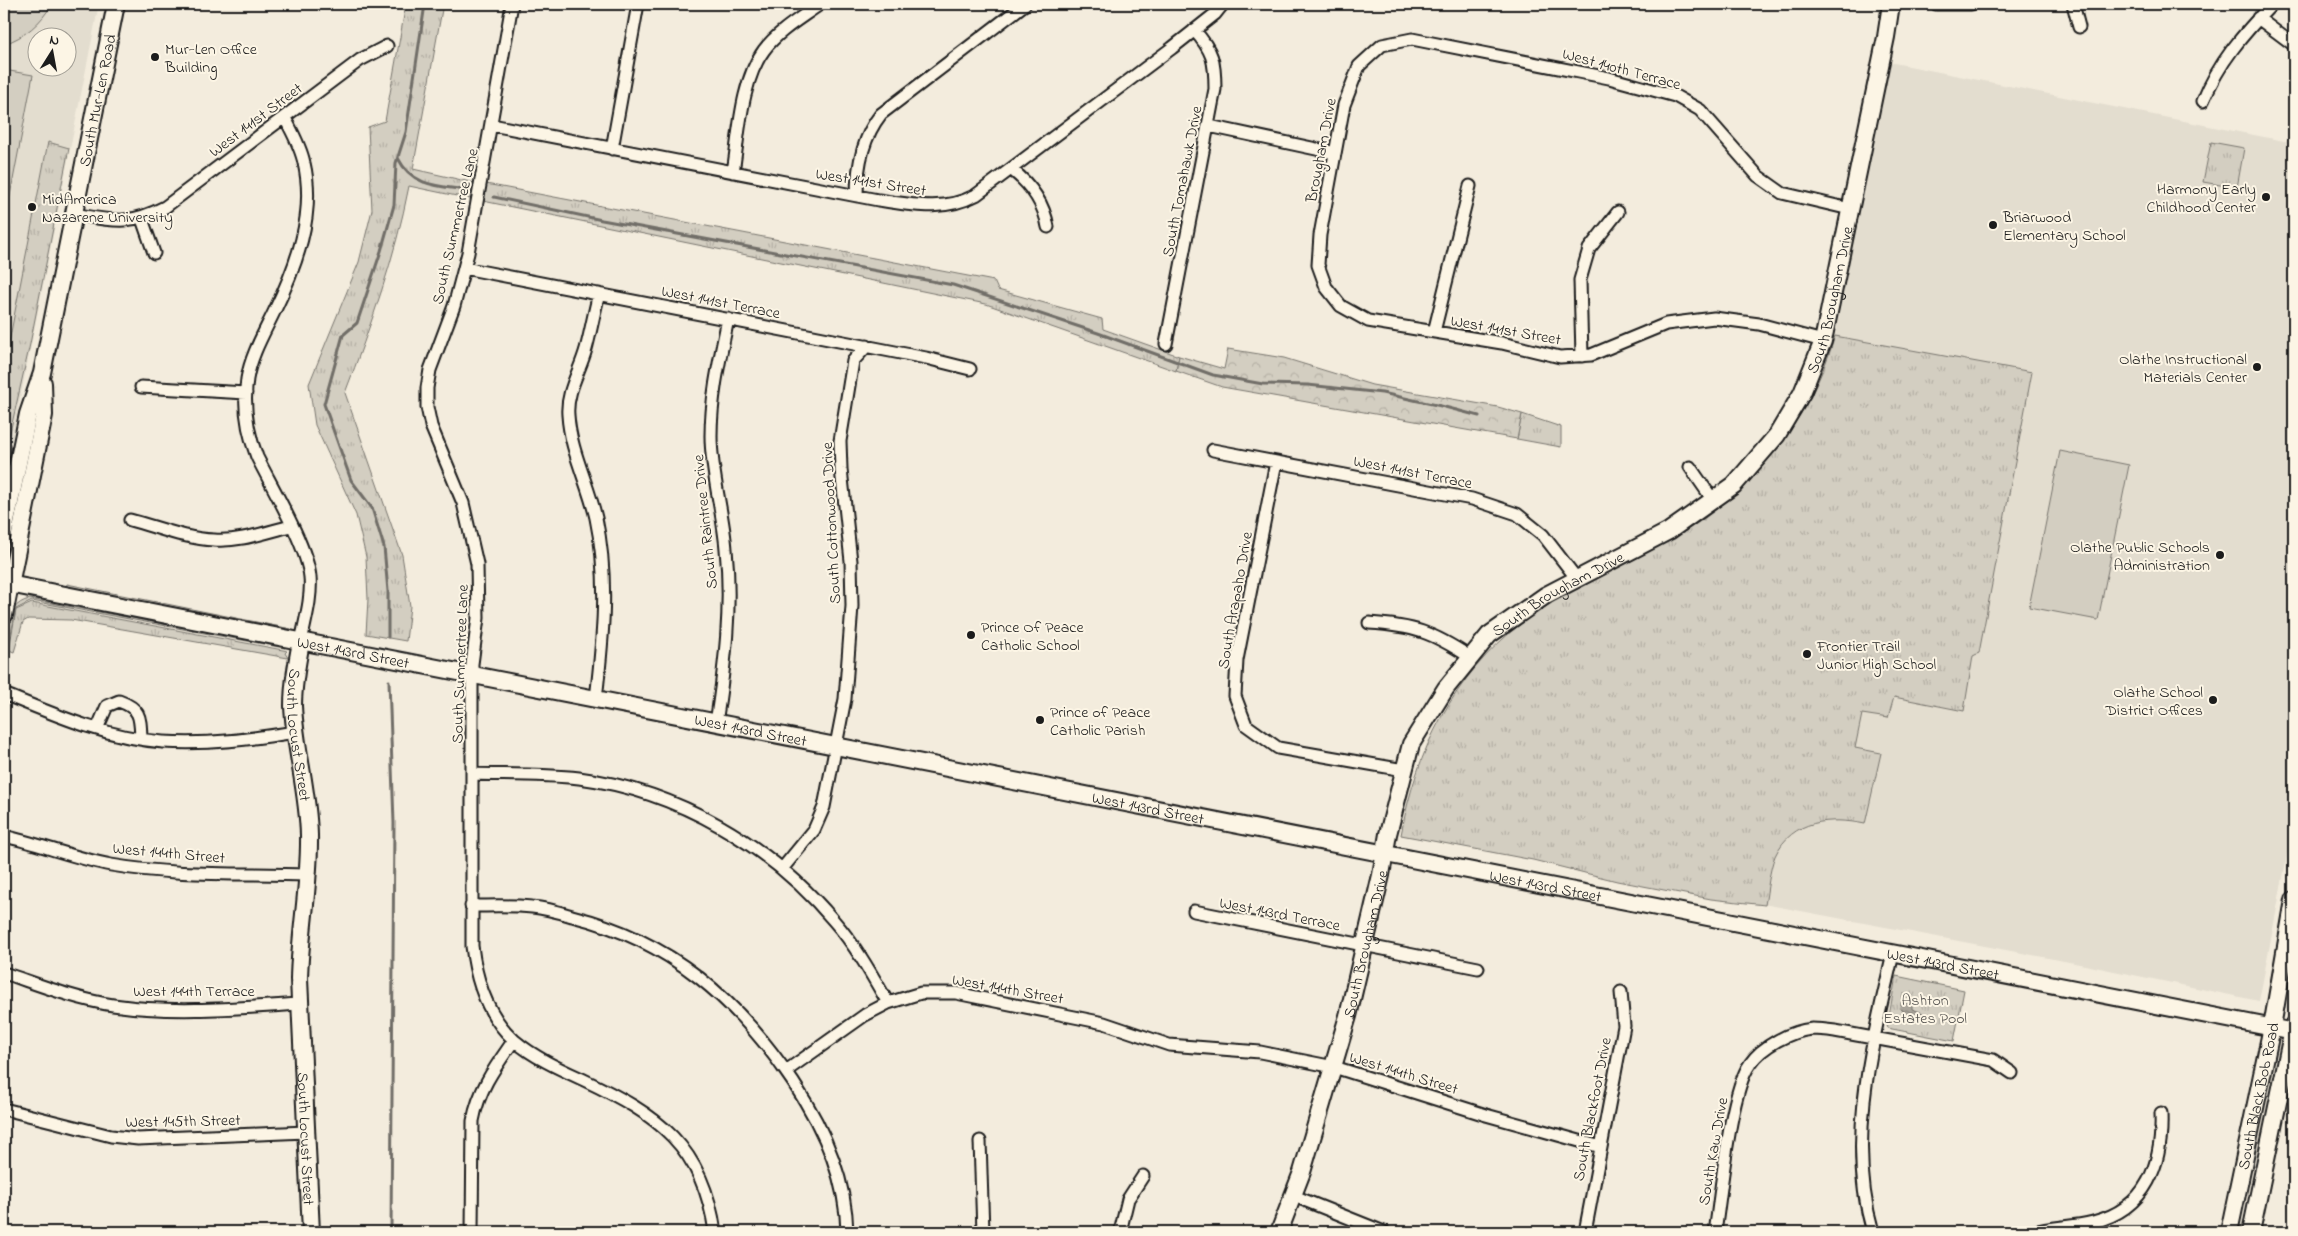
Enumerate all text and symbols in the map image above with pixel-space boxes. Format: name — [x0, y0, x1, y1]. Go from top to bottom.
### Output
north arrow — [28, 28, 78, 78]
text: N — [48, 30, 61, 52]
street label: South Mur-Len Road — [74, 32, 124, 169]
place label: Mur-Len Office Building — [164, 38, 258, 80]
street label: West 140th Terrace — [1560, 43, 1684, 98]
marker: Mur-Len Office Building — [149, 51, 161, 63]
street label: West 141st Street — [204, 77, 309, 164]
street label: Brougham Drive — [1300, 95, 1344, 206]
street label: South Tomahawk Drive — [1157, 103, 1210, 259]
street label: South Summertree Lane — [426, 145, 486, 307]
street label: West 141st Street — [814, 162, 928, 204]
place label: Harmony Early Childhood Center — [2146, 178, 2256, 220]
place label: MidAmerica Nazarene University — [42, 188, 173, 230]
marker: Harmony Early Childhood Center — [2260, 191, 2272, 203]
marker: MidAmerica Nazarene University — [26, 201, 38, 213]
place label: Briarwood Elementary School — [2002, 206, 2126, 248]
marker: Briarwood Elementary School — [1987, 219, 1999, 231]
street label: South Brougham Drive — [1801, 224, 1861, 377]
street label: West 141st Terrace — [659, 280, 783, 326]
street label: West 141st Street — [1449, 309, 1563, 353]
place label: Olathe Instructional Materials Center — [2119, 348, 2247, 390]
marker: Olathe Instructional Materials Center — [2251, 361, 2263, 373]
street label: South Cottonwood Drive — [816, 440, 848, 604]
street label: West 141st Terrace — [1351, 450, 1475, 496]
street label: South Raintree Drive — [687, 453, 725, 590]
street label: South Arapaho Drive — [1212, 529, 1260, 671]
place label: Olathe Public Schools Administration — [2070, 536, 2210, 578]
street label: South Brougham Drive — [1488, 546, 1630, 643]
marker: Olathe Public Schools Administration — [2214, 549, 2226, 561]
street label: South Summertree Lane — [446, 583, 476, 744]
place label: Prince Of Peace Catholic School — [981, 616, 1084, 658]
marker: Prince Of Peace Catholic School — [965, 629, 977, 641]
street label: West 143rd Street — [295, 631, 412, 676]
place label: Frontier Trail Junior High School — [1816, 635, 1936, 677]
marker: Frontier Trail Junior High School — [1801, 648, 1813, 660]
street label: South Locust Street — [279, 667, 316, 804]
place label: Olathe School District Offices — [2104, 681, 2203, 723]
marker: Olathe School District Offices — [2207, 694, 2219, 706]
place label: Prince of Peace Catholic Parish — [1050, 701, 1151, 743]
street label: West 143rd Street — [692, 709, 809, 754]
marker: Prince of Peace Catholic Parish — [1034, 714, 1046, 726]
street label: West 143rd Street — [1090, 787, 1207, 832]
street label: West 144th Street — [112, 837, 227, 871]
street label: West 143rd Street — [1487, 865, 1604, 910]
street label: South Brougham Drive — [1338, 868, 1396, 1020]
street label: West 143rd Terrace — [1217, 891, 1343, 939]
street label: West 143rd Street — [1885, 942, 2001, 988]
street label: West 144th Street — [950, 968, 1066, 1012]
street label: West 144th Terrace — [133, 980, 256, 1004]
park label: Ashton Estates Pool — [1883, 989, 1967, 1031]
street label: South Black Bob Road — [2232, 1021, 2287, 1172]
street label: South Blackfoot Drive — [1567, 1035, 1619, 1183]
street label: West 144th Street — [1346, 1046, 1461, 1102]
street label: South Locust Street — [289, 1072, 320, 1206]
street label: South Kaw Drive — [1693, 1095, 1735, 1207]
street label: West 145th Street — [125, 1109, 241, 1135]

